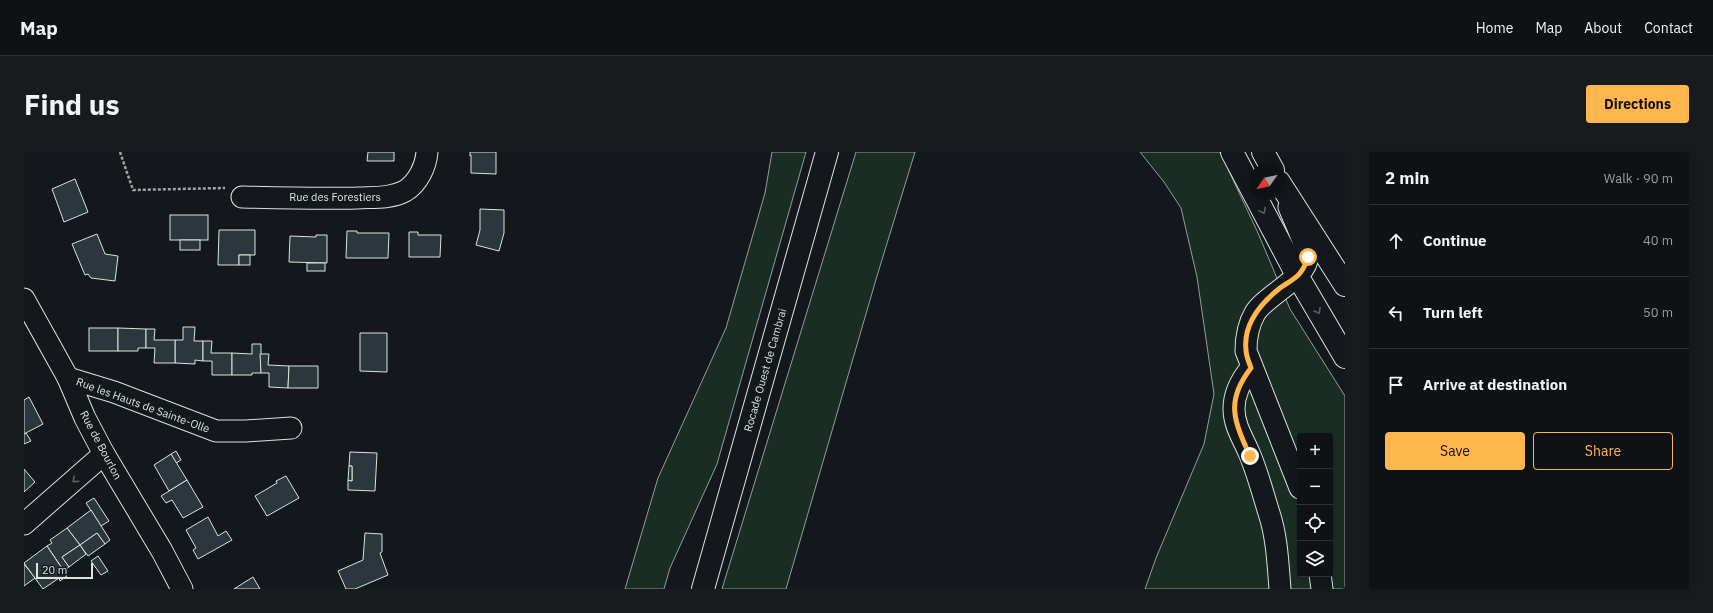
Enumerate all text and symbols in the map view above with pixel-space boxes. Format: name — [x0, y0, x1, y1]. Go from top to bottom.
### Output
text: Map — [20, 16, 58, 40]
text: Home — [1476, 19, 1513, 37]
text: Map — [1535, 19, 1562, 37]
text: About — [1584, 19, 1622, 37]
text: Contact — [1644, 19, 1693, 37]
button: Directions — [1586, 85, 1689, 123]
text: Find us — [24, 86, 120, 123]
north arrow — [1249, 164, 1285, 200]
text: 2 min — [1385, 167, 1429, 189]
text: Walk · 90 m — [1604, 170, 1673, 187]
street label: Rue des Forestiers — [289, 190, 381, 204]
one-way arrow — [1259, 207, 1266, 214]
icon: ahead — [1385, 230, 1407, 252]
text: Continue — [1423, 231, 1487, 250]
text: 40 m — [1643, 232, 1673, 249]
route start — [1299, 248, 1317, 266]
icon: left — [1385, 302, 1407, 324]
text: Turn left — [1423, 303, 1483, 322]
text: 50 m — [1643, 304, 1673, 321]
one-way arrow — [1313, 306, 1320, 314]
street label: Rocade Ouest de Cambrai — [741, 307, 789, 433]
street label: Rue les Hauts de Sainte-Olle — [74, 374, 212, 436]
icon: arrive — [1385, 374, 1407, 396]
text: Arrive at destination — [1423, 375, 1567, 394]
street label: Rue de Bourlon — [77, 408, 125, 482]
button: Save — [1385, 432, 1525, 470]
button: Share — [1533, 432, 1673, 470]
map controls — [1297, 433, 1333, 577]
button: + — [1297, 433, 1333, 469]
route end — [1241, 447, 1259, 465]
button: − — [1297, 469, 1333, 505]
one-way arrow — [72, 475, 79, 482]
button: locate — [1297, 505, 1333, 541]
button: layers — [1297, 541, 1333, 577]
scale bar — [36, 561, 93, 580]
text: 20 m — [42, 563, 67, 577]

